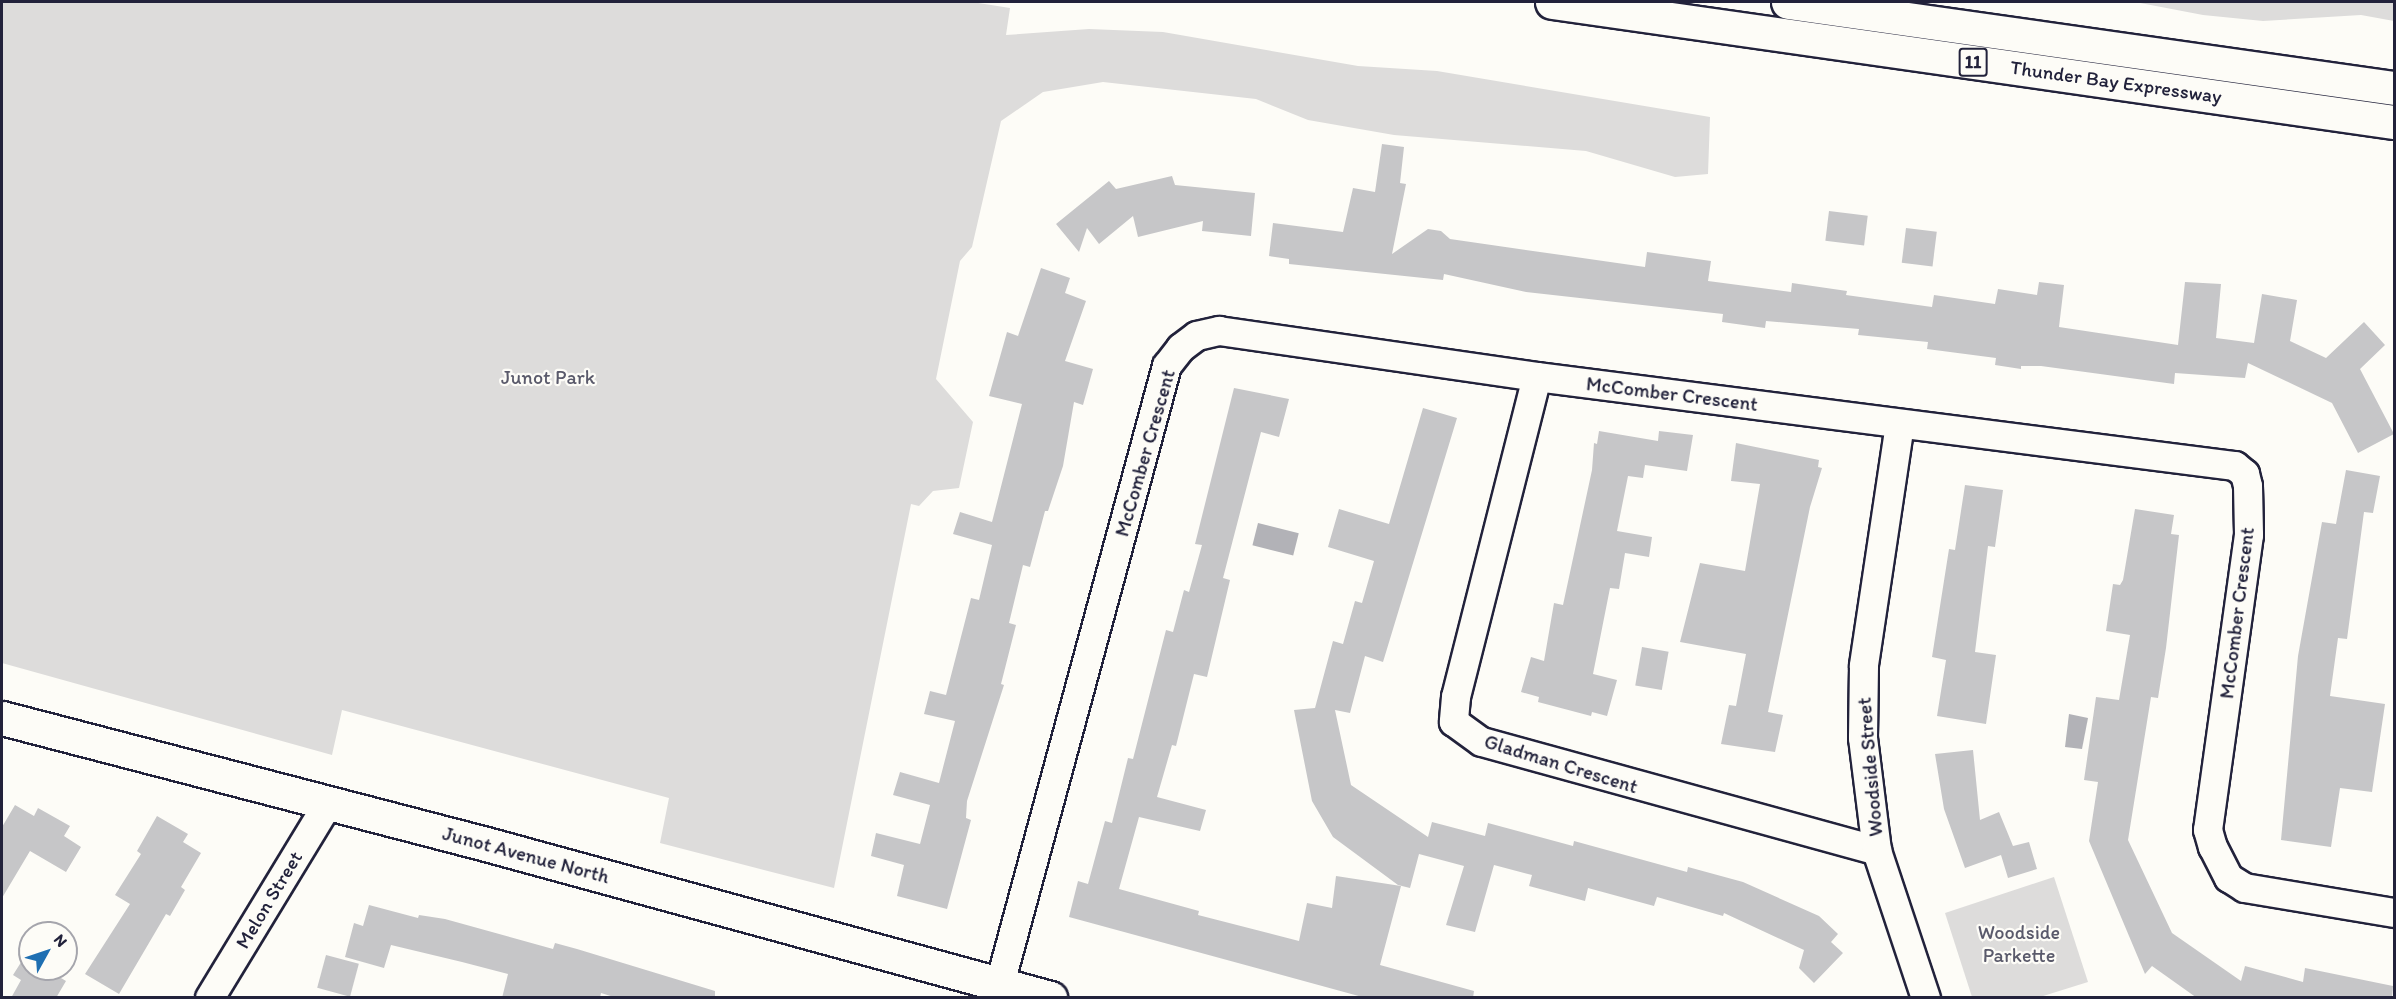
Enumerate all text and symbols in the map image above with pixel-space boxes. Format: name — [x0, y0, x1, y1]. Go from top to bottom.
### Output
road number: 11 — [1958, 47, 1988, 77]
street label: Thunder Bay Expressway — [2009, 55, 2223, 109]
park label: Junot Park — [501, 365, 595, 389]
street label: McComber Crescent — [1110, 366, 1180, 540]
street label: McComber Crescent — [1584, 372, 1760, 416]
street label: McComber Crescent — [2215, 525, 2259, 701]
street label: Woodside Street — [1852, 696, 1888, 838]
street label: Gladman Crescent — [1481, 729, 1641, 799]
street label: Junot Avenue North — [440, 821, 612, 889]
street label: Melon Street — [231, 847, 307, 953]
north arrow — [18, 921, 78, 981]
park label: Woodside Parkette — [1978, 921, 2060, 968]
text: N — [50, 930, 71, 951]

